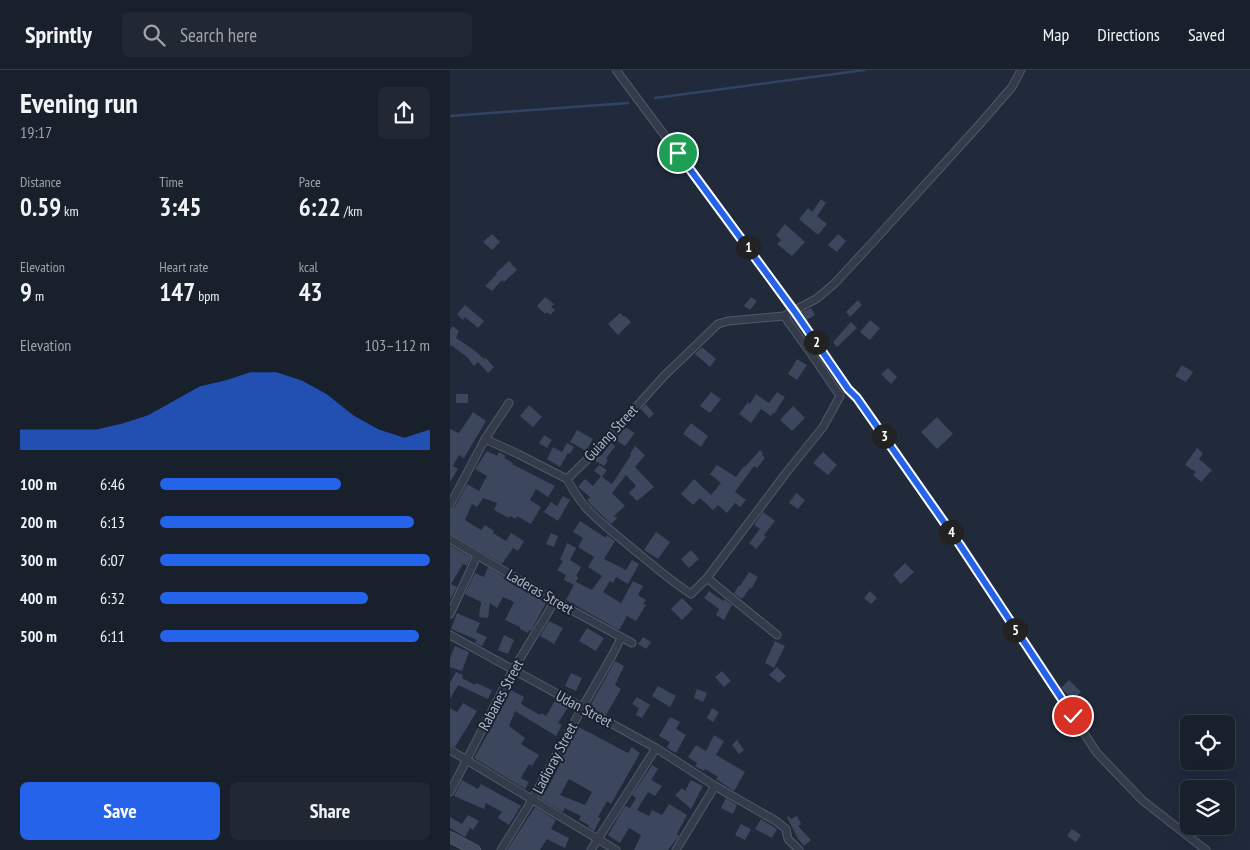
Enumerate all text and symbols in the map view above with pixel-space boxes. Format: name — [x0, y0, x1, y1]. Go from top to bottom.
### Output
search box — [122, 12, 472, 57]
text: Sprintly — [25, 19, 92, 50]
icon: search — [140, 21, 168, 49]
text: Search here — [180, 23, 257, 47]
text: Map — [1043, 23, 1069, 46]
text: Directions — [1097, 23, 1160, 46]
text: Saved — [1188, 23, 1225, 46]
text: Evening run — [20, 84, 138, 121]
button: share — [378, 87, 430, 139]
text: 19:17 — [20, 122, 52, 142]
pin — [657, 132, 699, 174]
icon: arrive — [664, 139, 692, 167]
text: Distance — [20, 173, 61, 191]
text: Time — [159, 173, 184, 191]
text: Pace — [299, 173, 321, 191]
text: 0.59 — [20, 191, 61, 223]
text: 3:45 — [159, 191, 201, 223]
text: 6:22 — [299, 191, 341, 223]
text: km — [61, 202, 79, 220]
text: /km — [341, 202, 362, 220]
pin: 1 — [736, 234, 760, 260]
text: 1 — [745, 238, 752, 256]
text: Elevation — [20, 258, 65, 276]
text: Heart rate — [159, 258, 208, 276]
text: kcal — [299, 258, 318, 276]
text: 9 — [20, 276, 32, 308]
text: 147 — [159, 276, 195, 308]
text: 43 — [299, 276, 323, 308]
text: m — [32, 287, 44, 305]
text: bpm — [195, 287, 219, 305]
pin: 2 — [804, 330, 828, 354]
text: 2 — [813, 333, 820, 351]
text: Elevation — [20, 335, 71, 355]
text: 103–112 m — [365, 335, 430, 355]
street label: Guiang Street — [580, 400, 642, 465]
pin: 3 — [872, 424, 896, 448]
text: 3 — [881, 427, 888, 445]
text: 100 m — [20, 474, 57, 494]
text: 6:46 — [100, 474, 125, 494]
text: 200 m — [20, 512, 57, 532]
text: 6:13 — [100, 512, 125, 532]
pin: 4 — [938, 520, 964, 544]
text: 4 — [948, 523, 955, 541]
text: 300 m — [20, 550, 57, 570]
text: 6:07 — [100, 550, 125, 570]
street label: Laderas Street — [503, 565, 577, 618]
text: 400 m — [20, 588, 57, 608]
text: 6:32 — [100, 588, 125, 608]
pin: 5 — [1002, 618, 1028, 642]
text: 5 — [1012, 621, 1019, 639]
text: 500 m — [20, 626, 57, 646]
text: 6:11 — [100, 626, 125, 646]
street label: Rabanes Street — [474, 656, 527, 734]
street label: Udan Street — [553, 686, 616, 731]
pin — [1052, 695, 1094, 737]
icon: check — [1059, 702, 1087, 730]
map controls — [1180, 715, 1235, 835]
button: locate — [1180, 715, 1235, 770]
street label: Ladioray Street — [528, 719, 581, 797]
button: layers — [1180, 780, 1235, 835]
button: Save — [20, 782, 220, 840]
button: Share — [230, 782, 430, 840]

